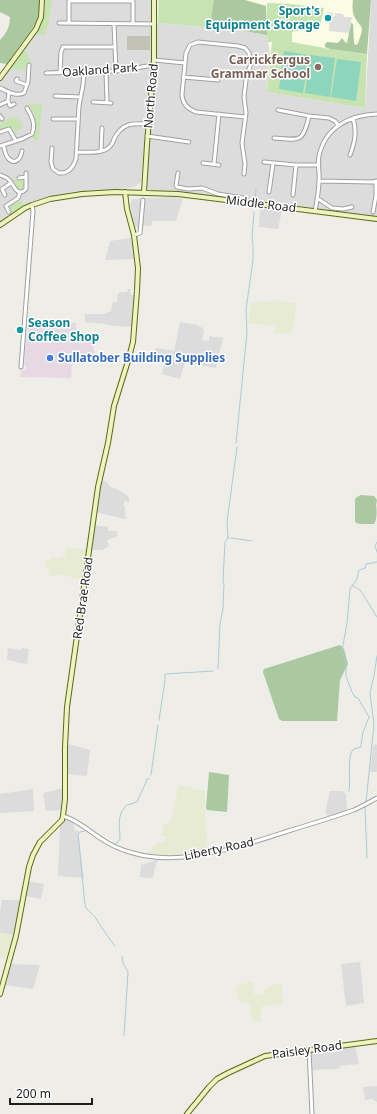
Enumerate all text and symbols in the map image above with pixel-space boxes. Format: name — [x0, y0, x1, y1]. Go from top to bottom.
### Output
place label: Sport's Equipment Storage — [205, 2, 320, 33]
marker: Sport's Equipment Storage — [323, 13, 333, 23]
place label: Carrickfergus Grammar School — [211, 51, 310, 82]
street label: Oakland Park — [62, 58, 139, 81]
marker: Carrickfergus Grammar School — [313, 62, 323, 72]
street label: North Road — [139, 63, 162, 129]
street label: Middle Road — [225, 191, 297, 216]
place label: Season Coffee Shop — [28, 314, 100, 345]
marker: Season Coffee Shop — [15, 325, 25, 335]
place label: Sullatober Building Supplies — [58, 349, 225, 366]
marker: Sullatober Building Supplies — [45, 353, 55, 363]
street label: Red Brae Road — [68, 556, 97, 640]
street label: Liberty Road — [182, 833, 255, 864]
street label: Paisley Road — [271, 1036, 343, 1063]
scale bar — [10, 1080, 92, 1106]
text: 200 m — [16, 1085, 51, 1102]

